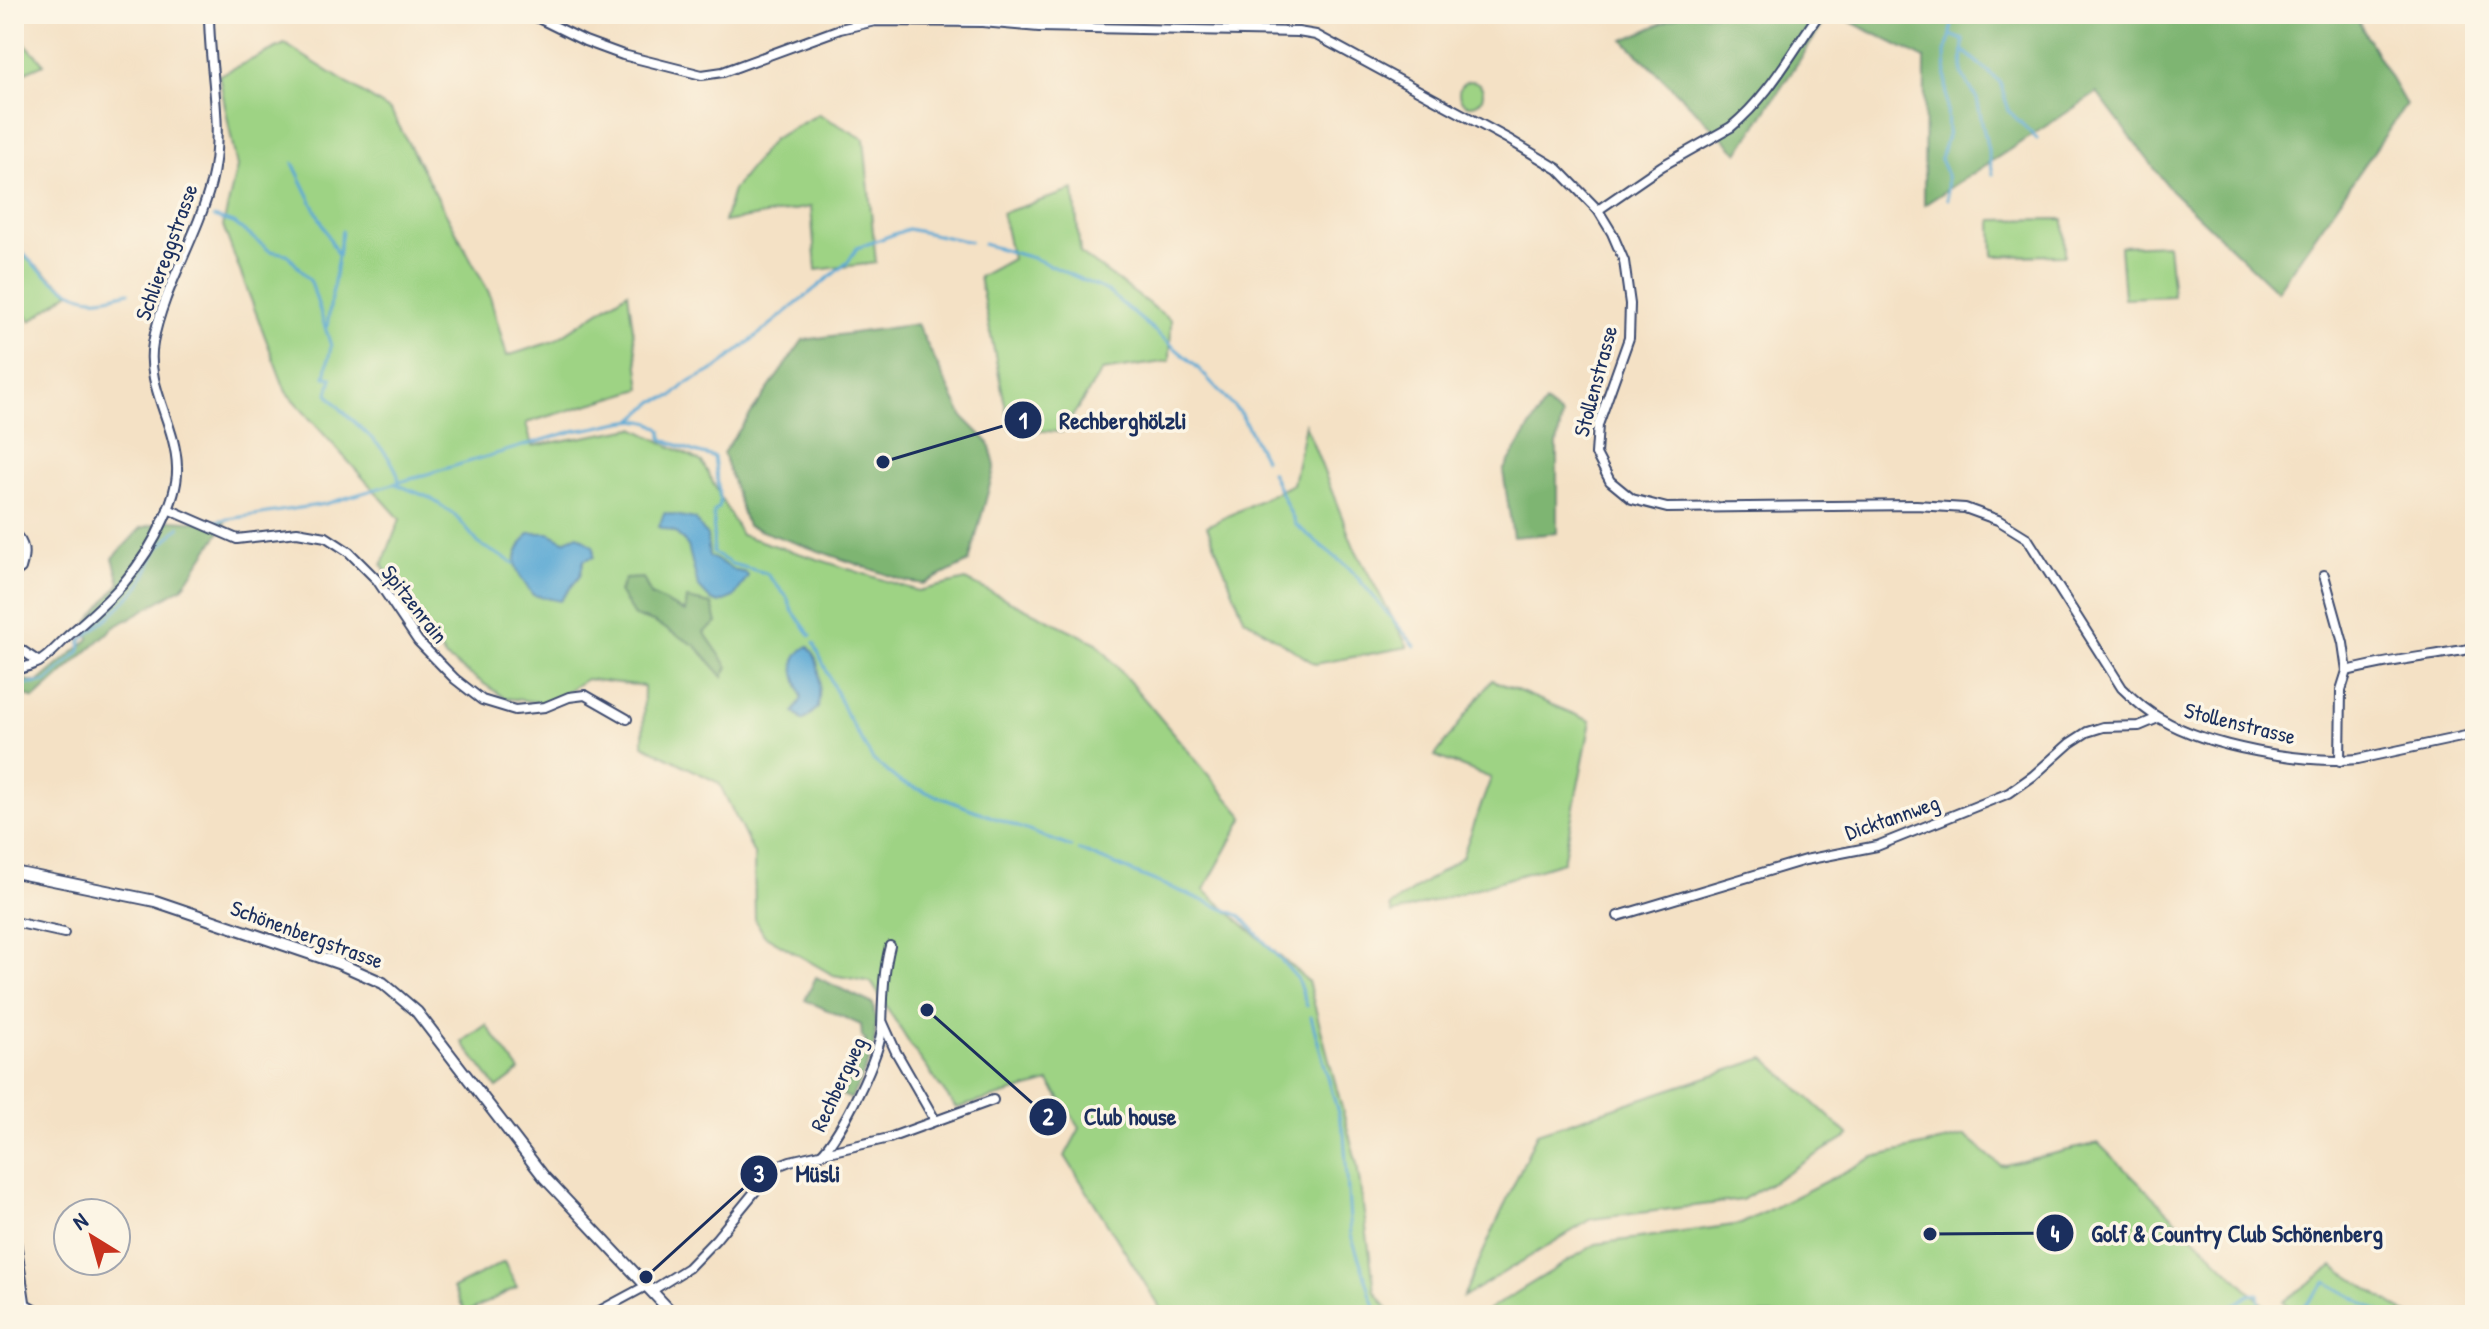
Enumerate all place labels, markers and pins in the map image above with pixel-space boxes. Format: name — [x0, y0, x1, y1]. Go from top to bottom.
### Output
callout: Rechberghölzli — [1003, 396, 1203, 444]
callout: Club house — [1028, 1093, 1193, 1141]
callout: Müsli — [739, 1150, 856, 1198]
callout: Golf & Country Club Schönenberg — [2035, 1209, 2399, 1257]

